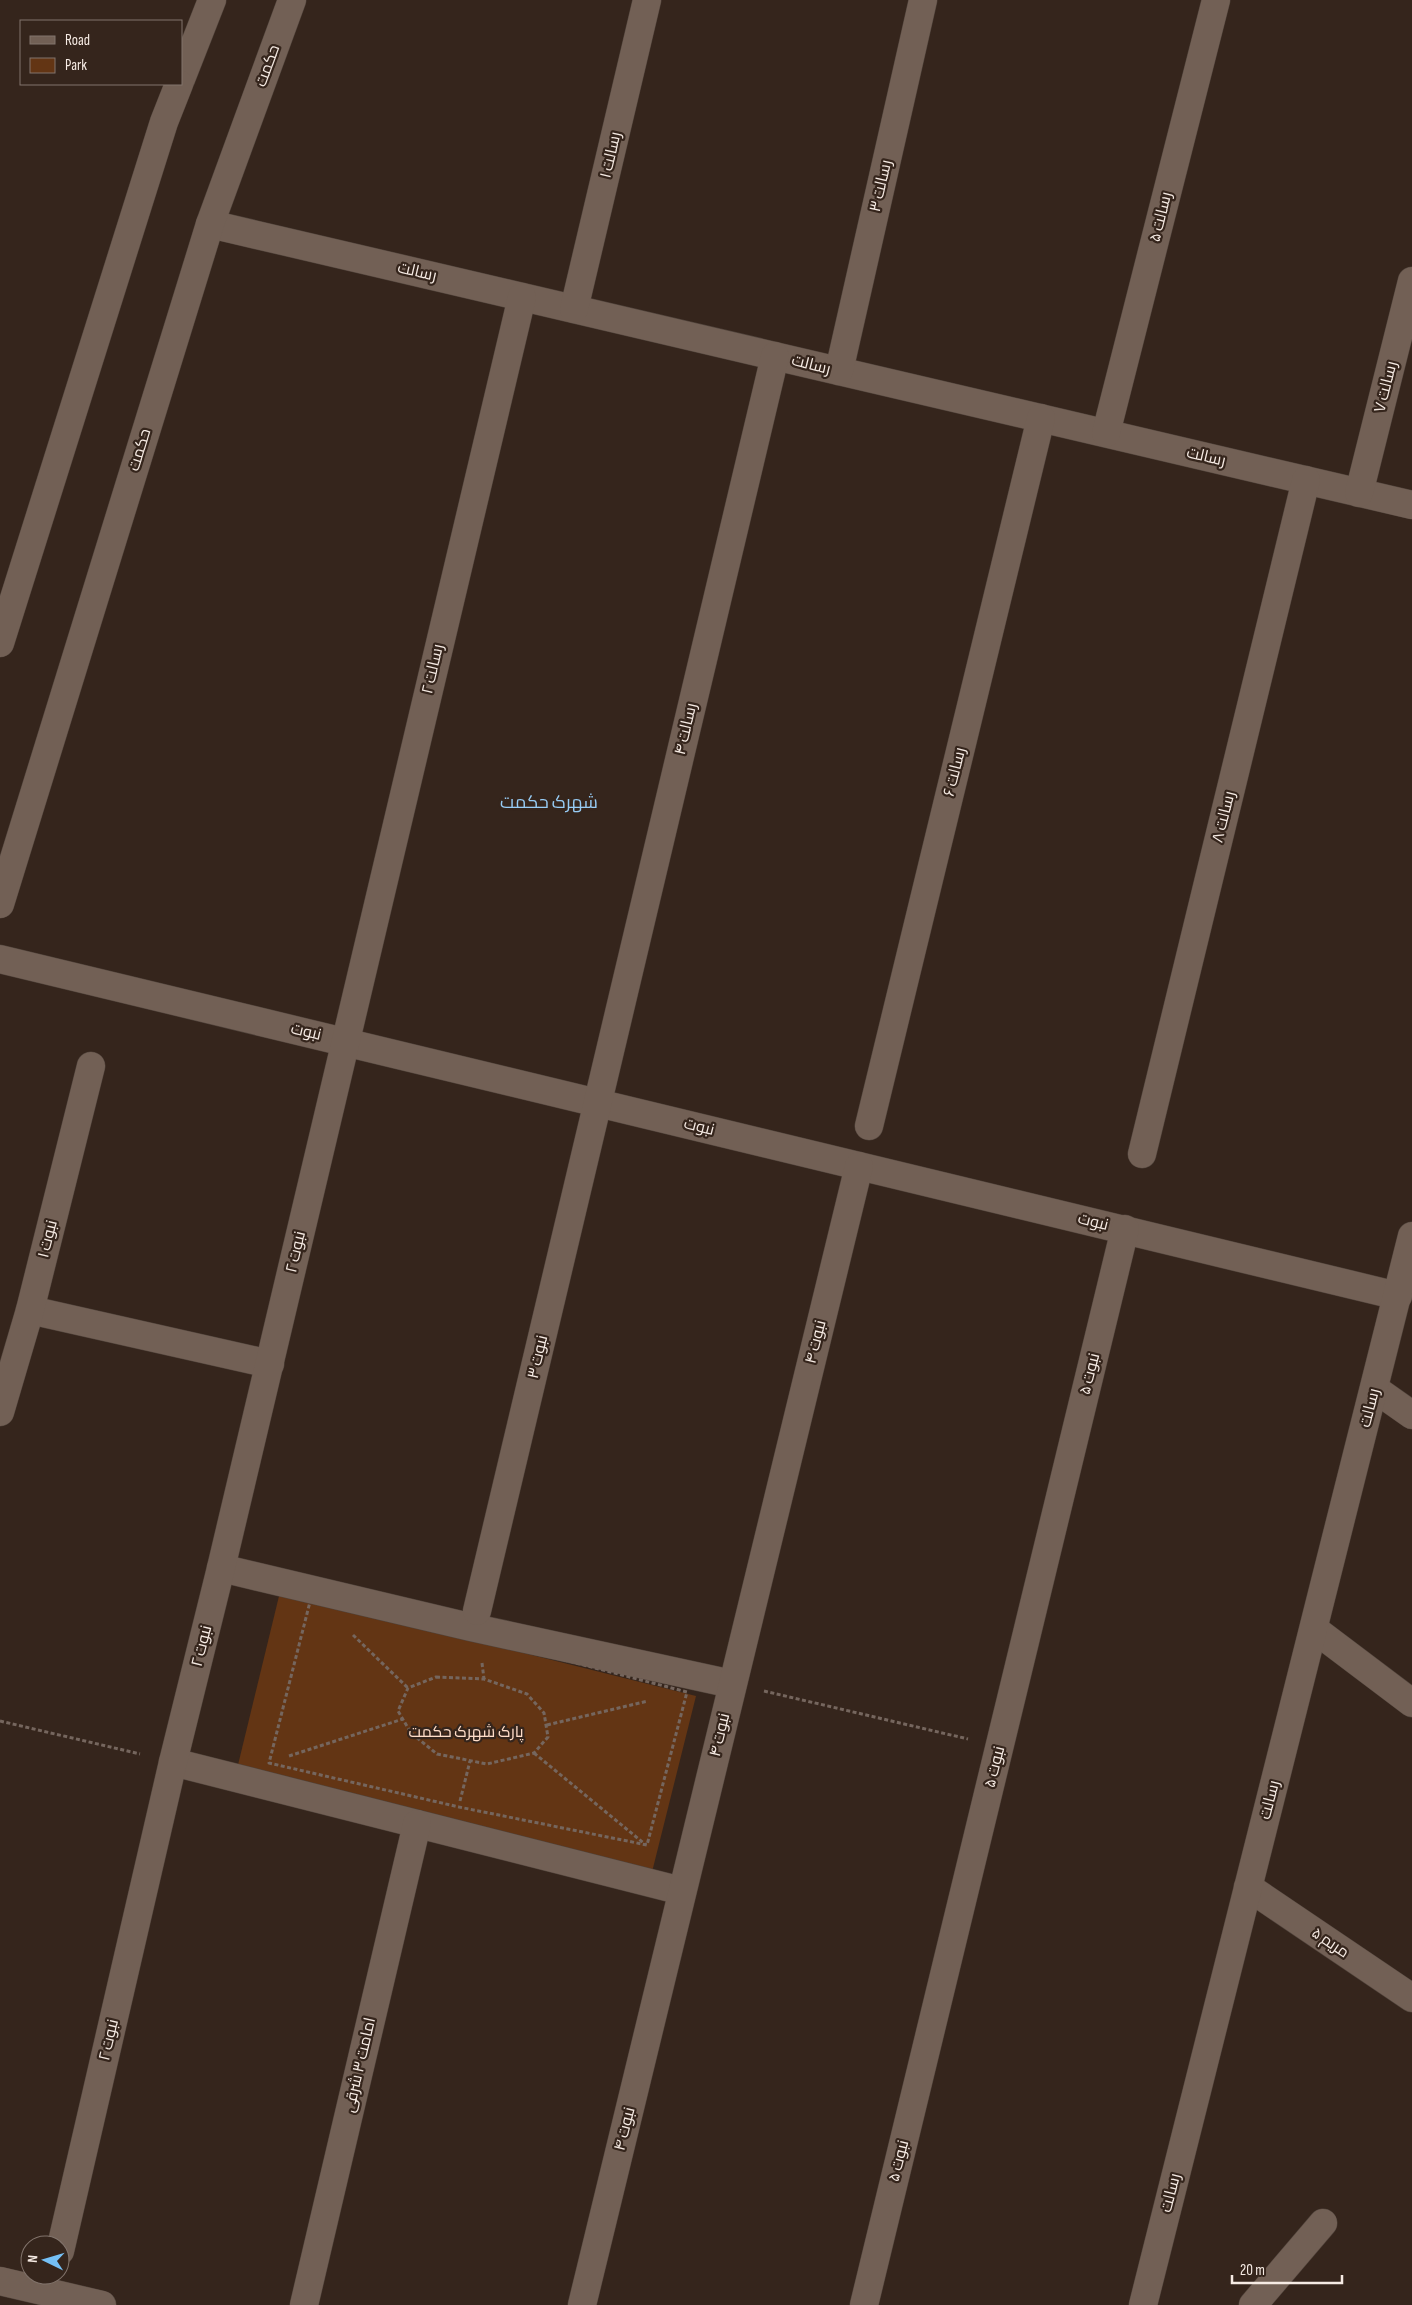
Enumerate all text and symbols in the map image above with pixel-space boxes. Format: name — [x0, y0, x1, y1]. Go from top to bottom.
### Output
legend — [20, 20, 182, 85]
text: Road — [65, 31, 90, 50]
street label: حکمت — [252, 42, 284, 90]
text: Park — [65, 56, 87, 75]
street label: رسالت ۱ — [596, 130, 626, 180]
street label: رسالت ۳ — [866, 158, 896, 214]
street label: رسالت ۵ — [1146, 190, 1176, 244]
street label: رسالت — [396, 258, 438, 286]
street label: رسالت — [789, 351, 833, 379]
street label: رسالت ۷ — [1370, 359, 1402, 415]
street label: حکمت — [125, 427, 155, 473]
street label: رسالت — [1185, 443, 1227, 471]
street label: رسالت ۲ — [418, 642, 448, 696]
street label: رسالت ۴ — [671, 701, 701, 757]
street label: رسالت ۶ — [940, 746, 970, 798]
street label: رسالت ۸ — [1208, 789, 1240, 845]
district label: شهرک حکمت — [500, 792, 598, 813]
street label: نبوت — [289, 1019, 323, 1045]
street label: نبوت — [682, 1114, 716, 1140]
street label: نبوت — [1076, 1209, 1110, 1235]
street label: نبوت ۱ — [34, 1218, 62, 1260]
street label: نبوت ۲ — [282, 1229, 310, 1275]
street label: نبوت ۴ — [801, 1318, 831, 1366]
street label: نبوت ۳ — [524, 1333, 552, 1381]
street label: نبوت ۵ — [1076, 1351, 1104, 1397]
street label: رسالت — [1356, 1386, 1384, 1430]
street label: نبوت ۲ — [188, 1623, 216, 1669]
street label: نبوت ۴ — [706, 1711, 734, 1759]
park label: پارک شهرک حکمت — [408, 1723, 524, 1743]
street label: نبوت ۵ — [981, 1744, 1009, 1790]
street label: رسالت — [1256, 1778, 1284, 1822]
street label: مریم ۵ — [1307, 1924, 1352, 1963]
street label: امامت ۳ شرقی — [340, 2016, 380, 2114]
street label: نبوت ۲ — [95, 2017, 123, 2063]
street label: نبوت ۴ — [610, 2105, 640, 2153]
street label: نبوت ۵ — [885, 2138, 913, 2184]
street label: رسالت — [1157, 2171, 1185, 2215]
north arrow — [20, 2235, 70, 2285]
scale bar — [1232, 2252, 1342, 2284]
text: N — [24, 2254, 41, 2263]
text: 20 m — [1240, 2261, 1265, 2280]

